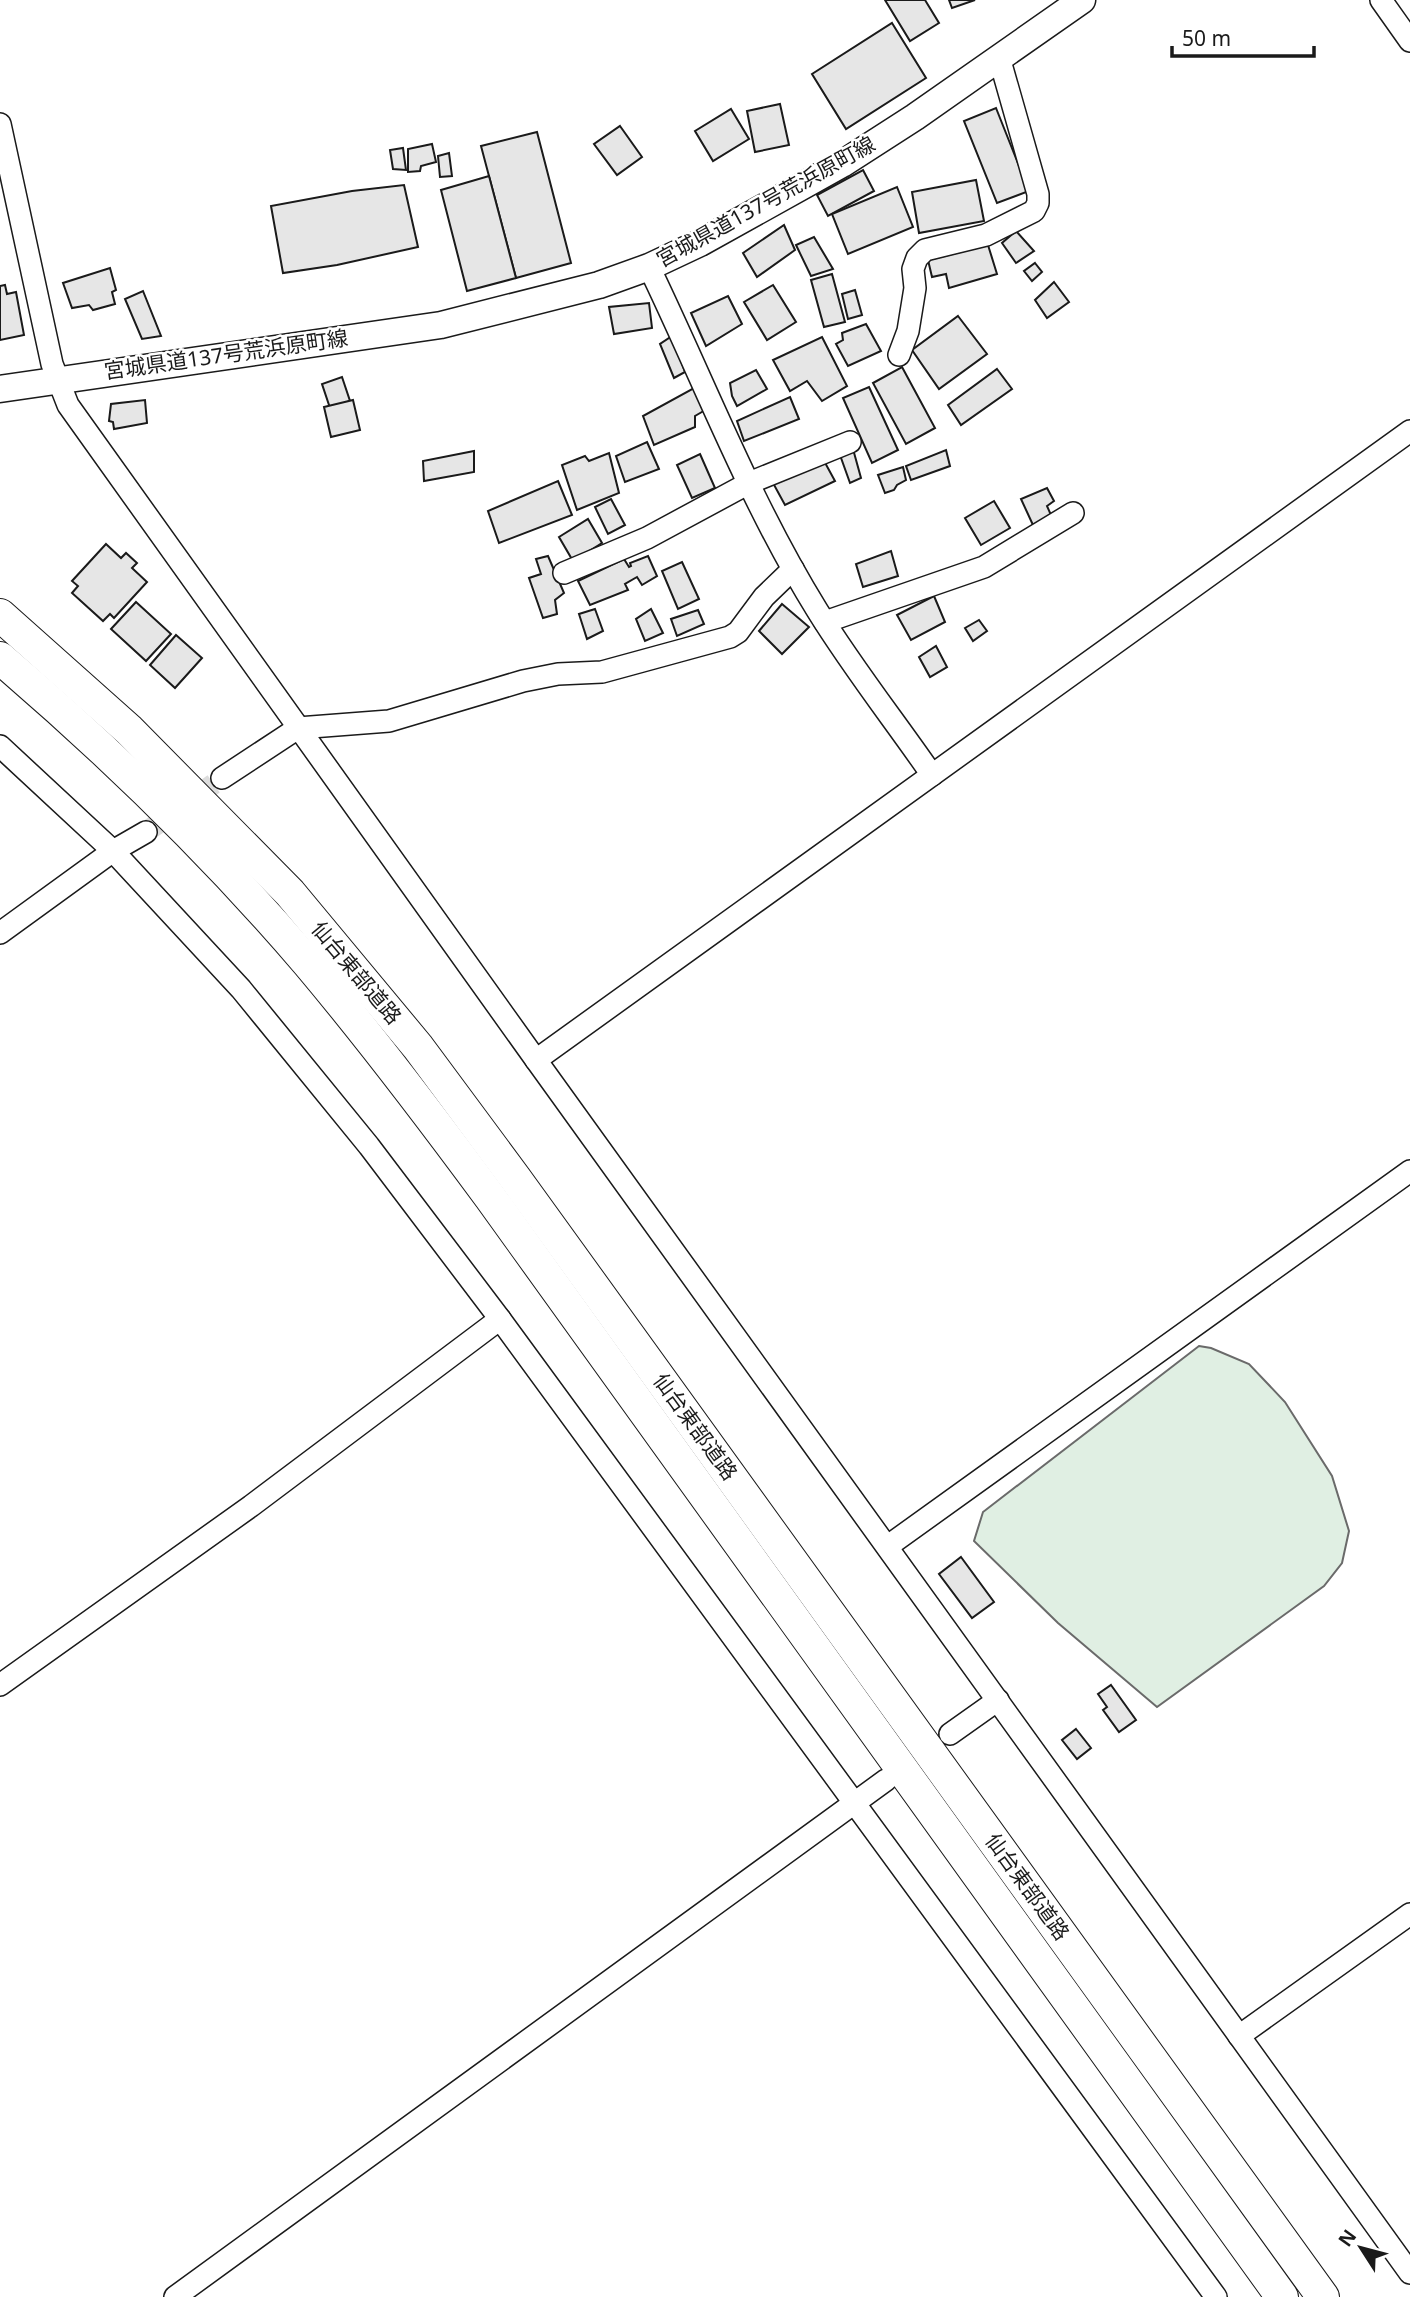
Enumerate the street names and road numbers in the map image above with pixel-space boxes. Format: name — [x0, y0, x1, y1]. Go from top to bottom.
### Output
street label: 宮城県道137号荒浜原町線 — [651, 129, 880, 273]
street label: 宮城県道137号荒浜原町線 — [102, 323, 350, 385]
street label: 仙台東部道路 — [306, 915, 408, 1030]
street label: 仙台東部道路 — [647, 1367, 744, 1486]
street label: 仙台東部道路 — [979, 1827, 1076, 1946]

